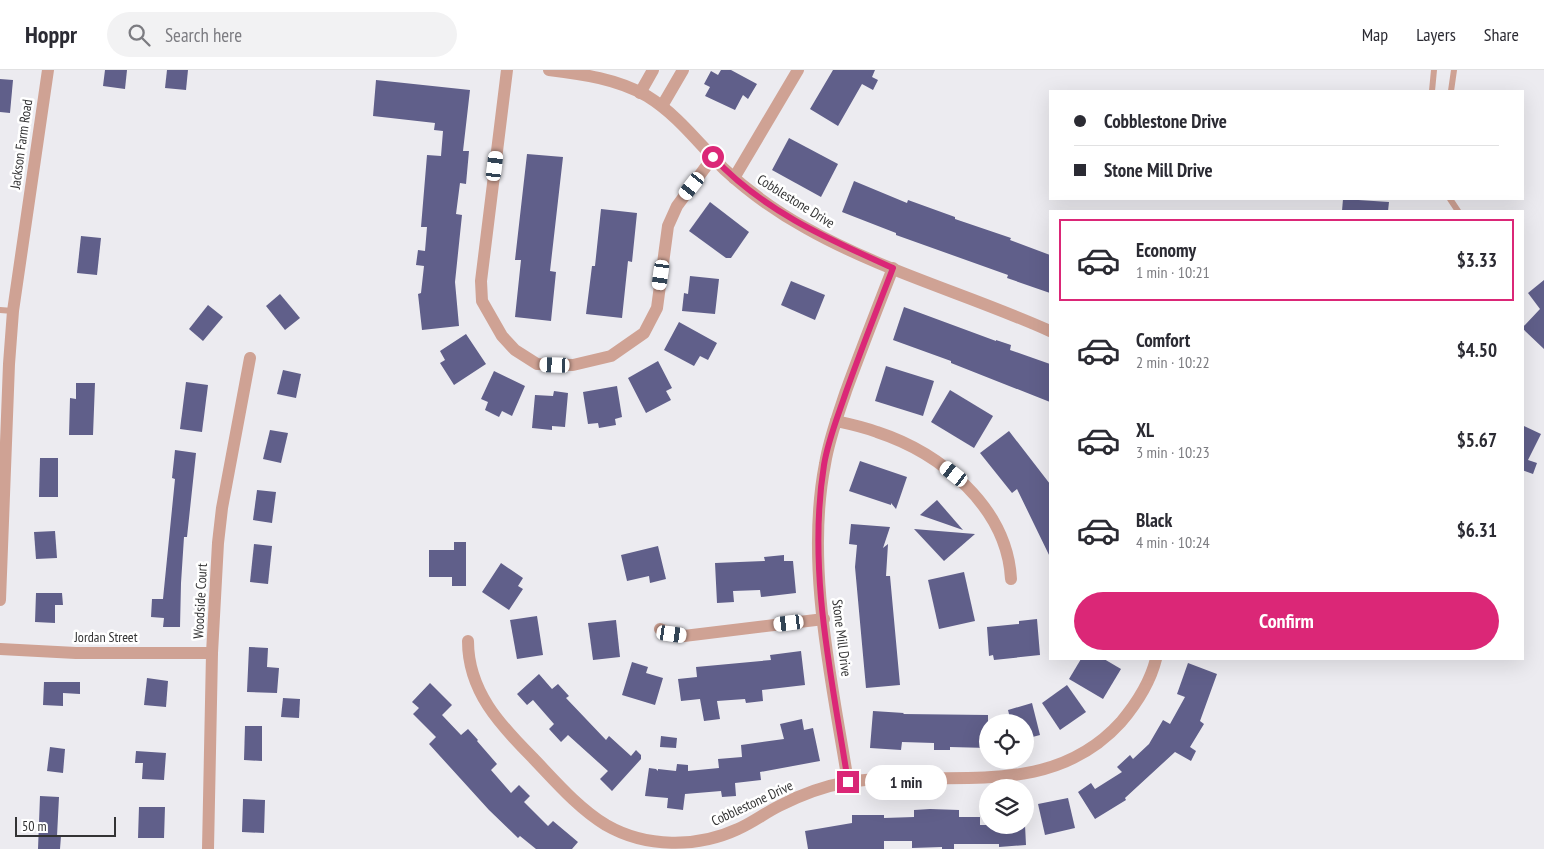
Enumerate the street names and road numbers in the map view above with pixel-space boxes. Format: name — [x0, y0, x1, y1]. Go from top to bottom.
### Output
street label: Jackson Farm Road — [6, 98, 36, 191]
street label: Cobblestone Drive — [754, 170, 838, 232]
street label: Woodside Court — [189, 563, 211, 639]
street label: Stone Mill Drive — [828, 598, 856, 678]
street label: Jordan Street — [73, 628, 138, 646]
street label: Cobblestone Drive — [708, 776, 796, 830]

